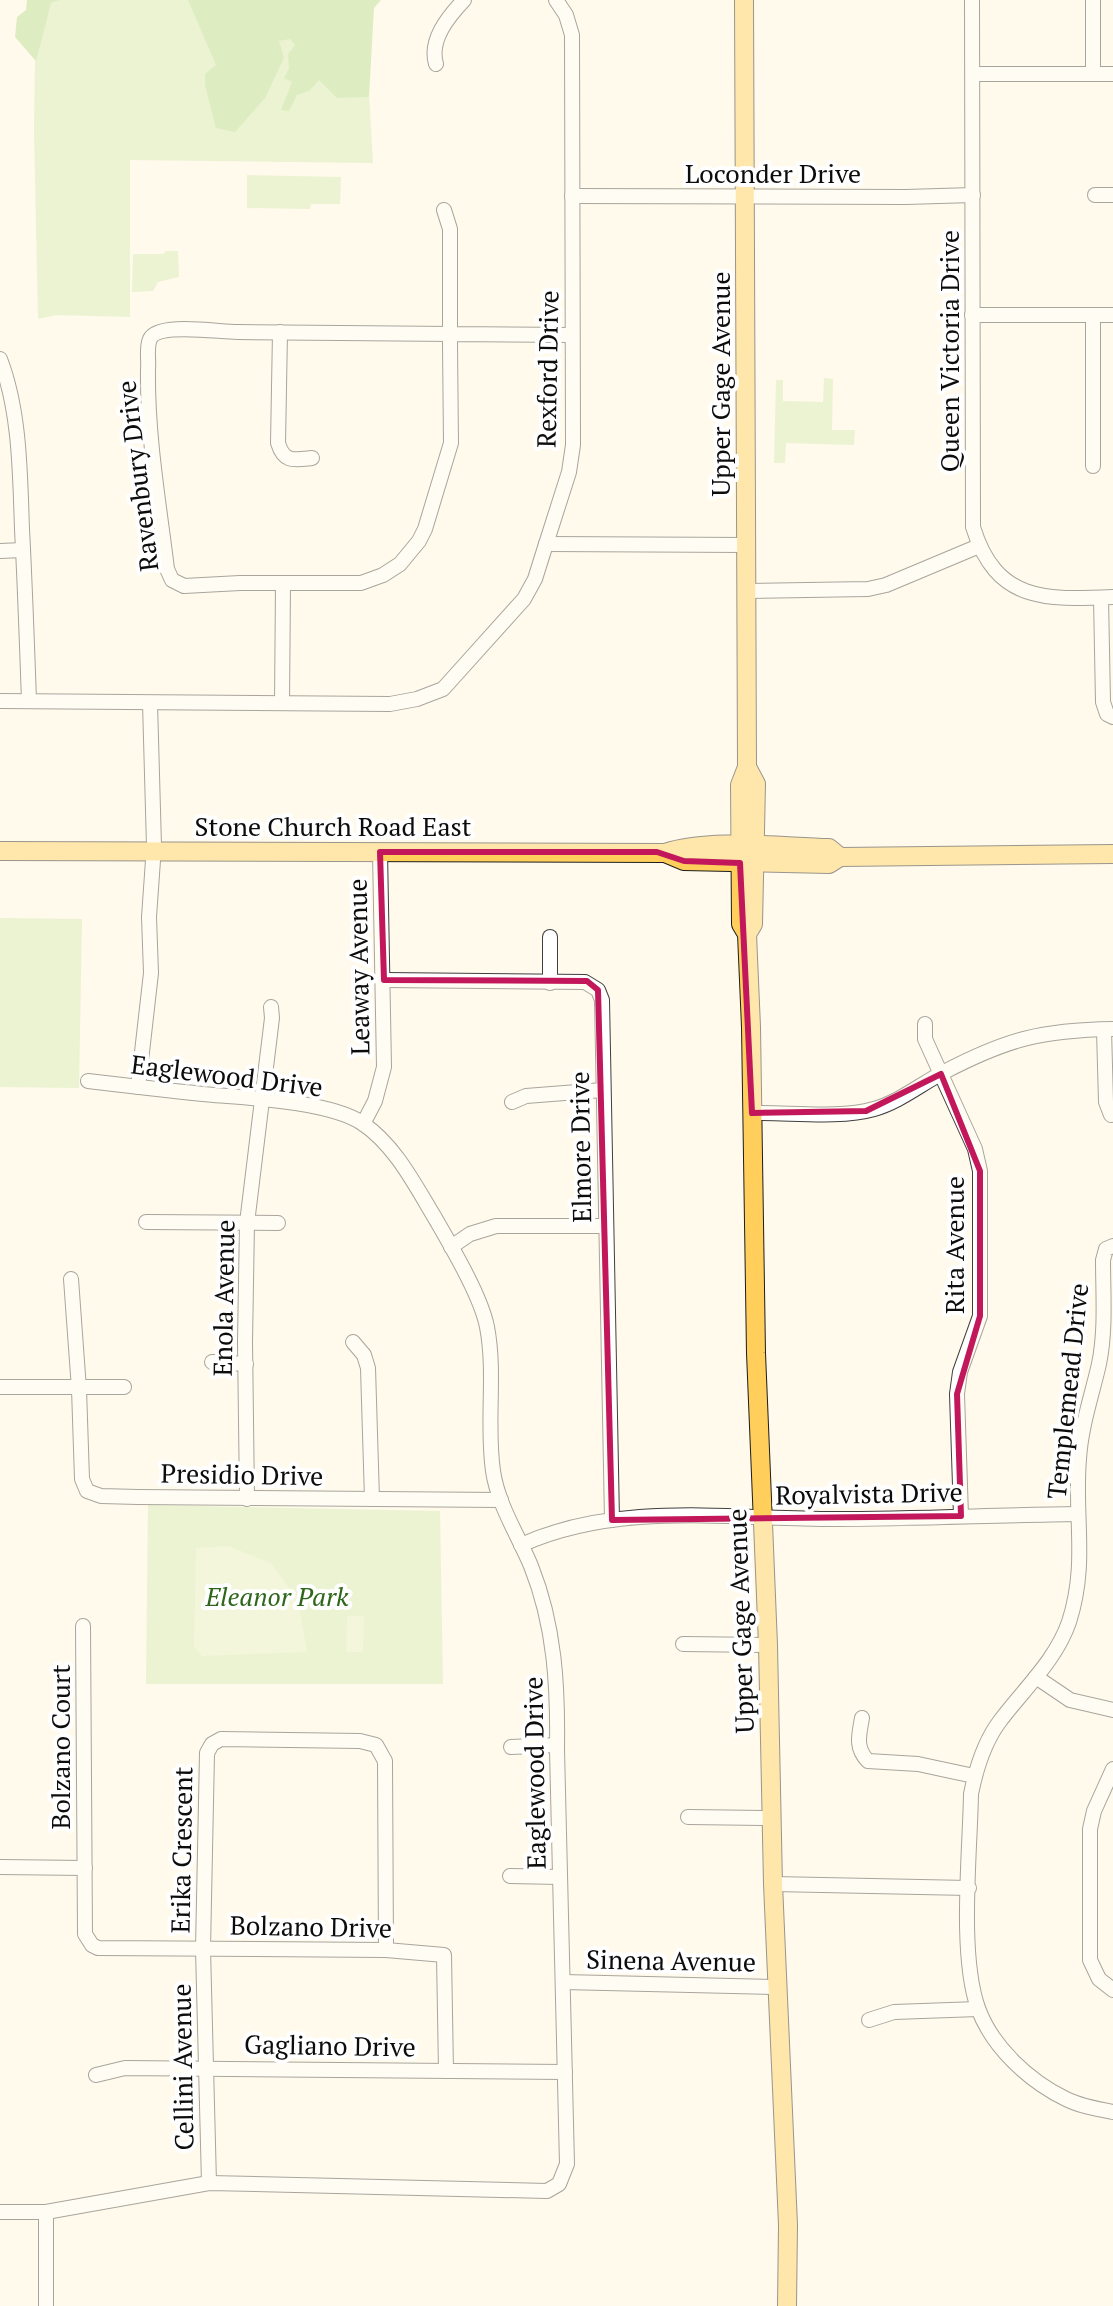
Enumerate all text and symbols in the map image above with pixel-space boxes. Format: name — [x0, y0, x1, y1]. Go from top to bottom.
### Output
street label: Loconder Drive — [685, 156, 861, 190]
street label: Queen Victoria Drive — [932, 230, 966, 472]
street label: Upper Gage Avenue — [703, 271, 737, 497]
street label: Rexford Drive — [529, 290, 565, 448]
street label: Ravenbury Drive — [108, 379, 166, 573]
street label: Stone Church Road East — [195, 809, 472, 843]
street label: Leaway Avenue — [339, 878, 377, 1056]
street label: Eaglewood Drive — [129, 1046, 325, 1104]
street label: Elmore Drive — [562, 1071, 598, 1223]
street label: Rita Avenue — [937, 1176, 971, 1314]
street label: Enola Avenue — [205, 1219, 241, 1377]
street label: Templemead Drive — [1039, 1281, 1095, 1501]
street label: Presidio Drive — [160, 1456, 324, 1492]
street label: Royalvista Drive — [775, 1474, 963, 1512]
street label: Upper Gage Avenue — [719, 1508, 761, 1734]
park label: Eleanor Park — [204, 1579, 349, 1613]
street label: Bolzano Court — [43, 1664, 77, 1830]
street label: Eaglewood Drive — [515, 1676, 553, 1870]
street label: Erika Crescent — [163, 1766, 199, 1934]
street label: Bolzano Drive — [230, 1908, 392, 1944]
street label: Sinena Avenue — [586, 1942, 756, 1978]
street label: Cellini Avenue — [164, 1983, 200, 2151]
street label: Gagliano Drive — [244, 2027, 416, 2063]

